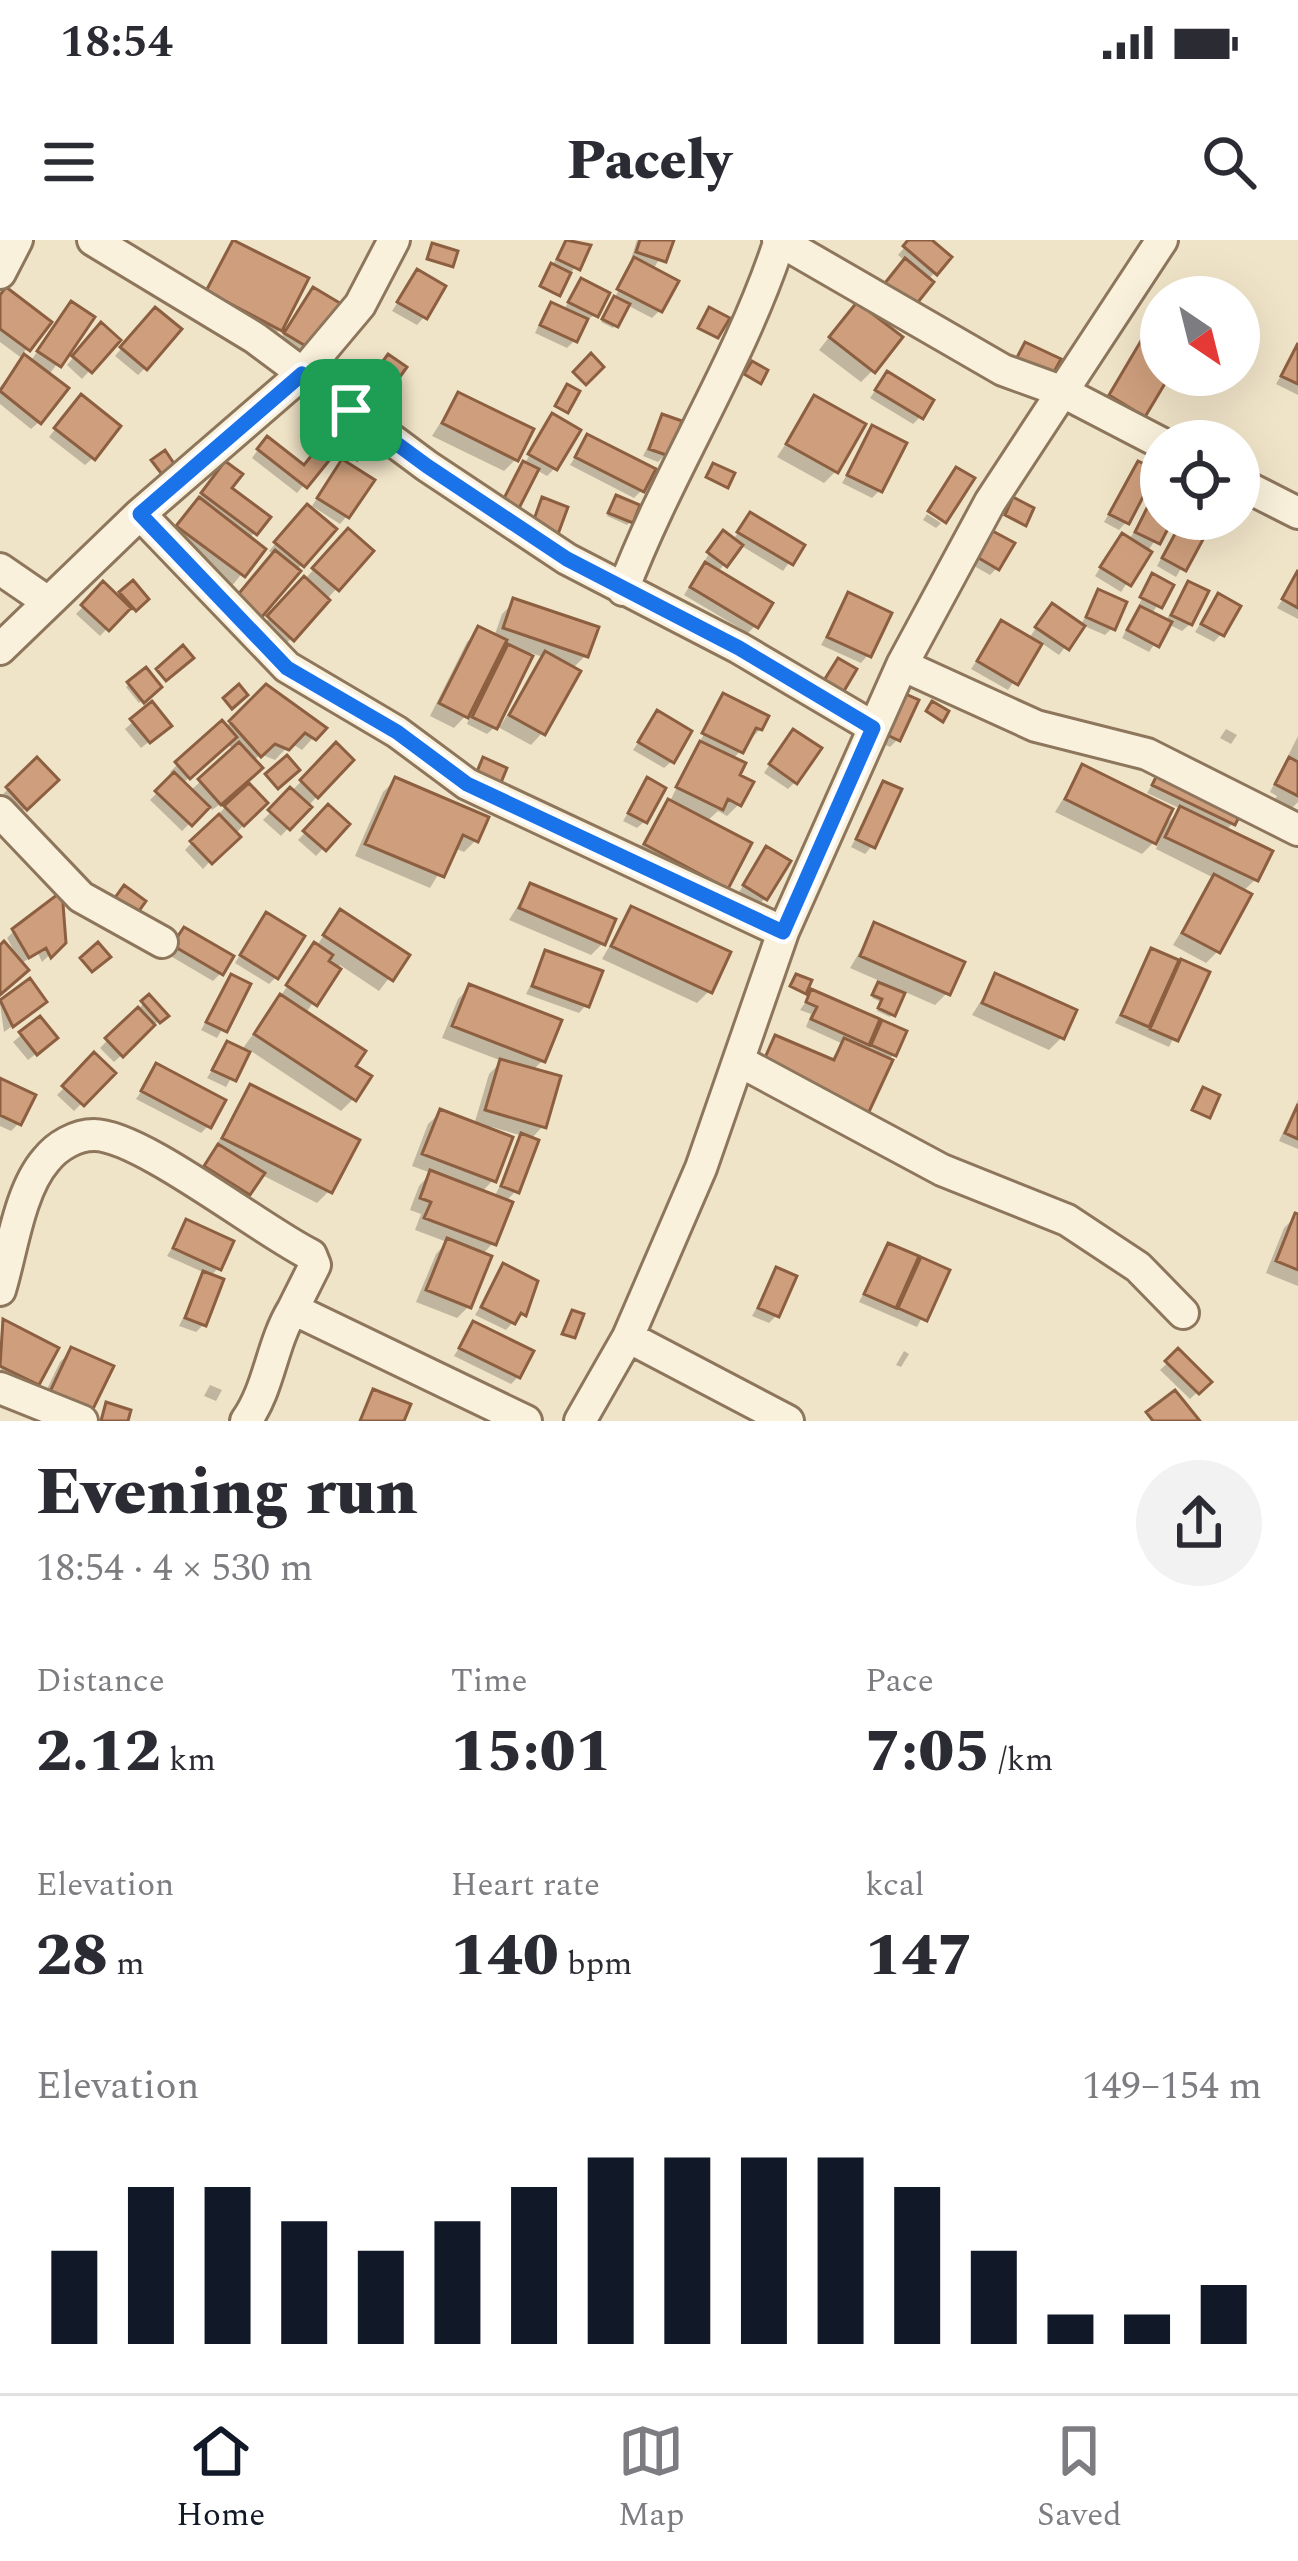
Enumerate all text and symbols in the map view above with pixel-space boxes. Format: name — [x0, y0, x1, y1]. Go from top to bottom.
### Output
text: 18:54 — [60, 8, 173, 77]
text: Pacely — [567, 121, 731, 203]
icon: menu — [36, 129, 102, 195]
icon: search — [1196, 129, 1262, 195]
north arrow — [1140, 276, 1260, 396]
map controls — [1140, 276, 1260, 540]
pin — [300, 359, 402, 461]
icon: arrive — [318, 377, 384, 443]
button: locate — [1140, 420, 1260, 540]
text: Evening run — [36, 1443, 418, 1544]
button: share — [1136, 1460, 1262, 1586]
text: 18:54 · 4 × 530 m — [36, 1539, 313, 1598]
text: Distance — [36, 1656, 165, 1706]
text: Time — [451, 1656, 528, 1706]
text: Pace — [865, 1656, 934, 1706]
text: 2.12 — [36, 1706, 161, 1798]
text: 15:01 — [451, 1706, 611, 1798]
text: 7:05 — [865, 1706, 990, 1798]
text: km — [161, 1735, 216, 1785]
text: /km — [990, 1735, 1053, 1785]
text: Elevation — [36, 1860, 174, 1910]
text: Heart rate — [451, 1860, 600, 1910]
text: kcal — [865, 1860, 925, 1910]
text: 28 — [36, 1910, 108, 2002]
text: 140 — [451, 1910, 559, 2002]
text: 147 — [865, 1910, 973, 2002]
text: m — [108, 1939, 145, 1989]
text: bpm — [559, 1939, 632, 1989]
text: Elevation — [36, 2057, 199, 2116]
text: 149–154 m — [1082, 2057, 1262, 2116]
tab: Home — [176, 2418, 265, 2540]
tab: Map — [618, 2418, 684, 2540]
tab: Saved — [1037, 2418, 1122, 2540]

